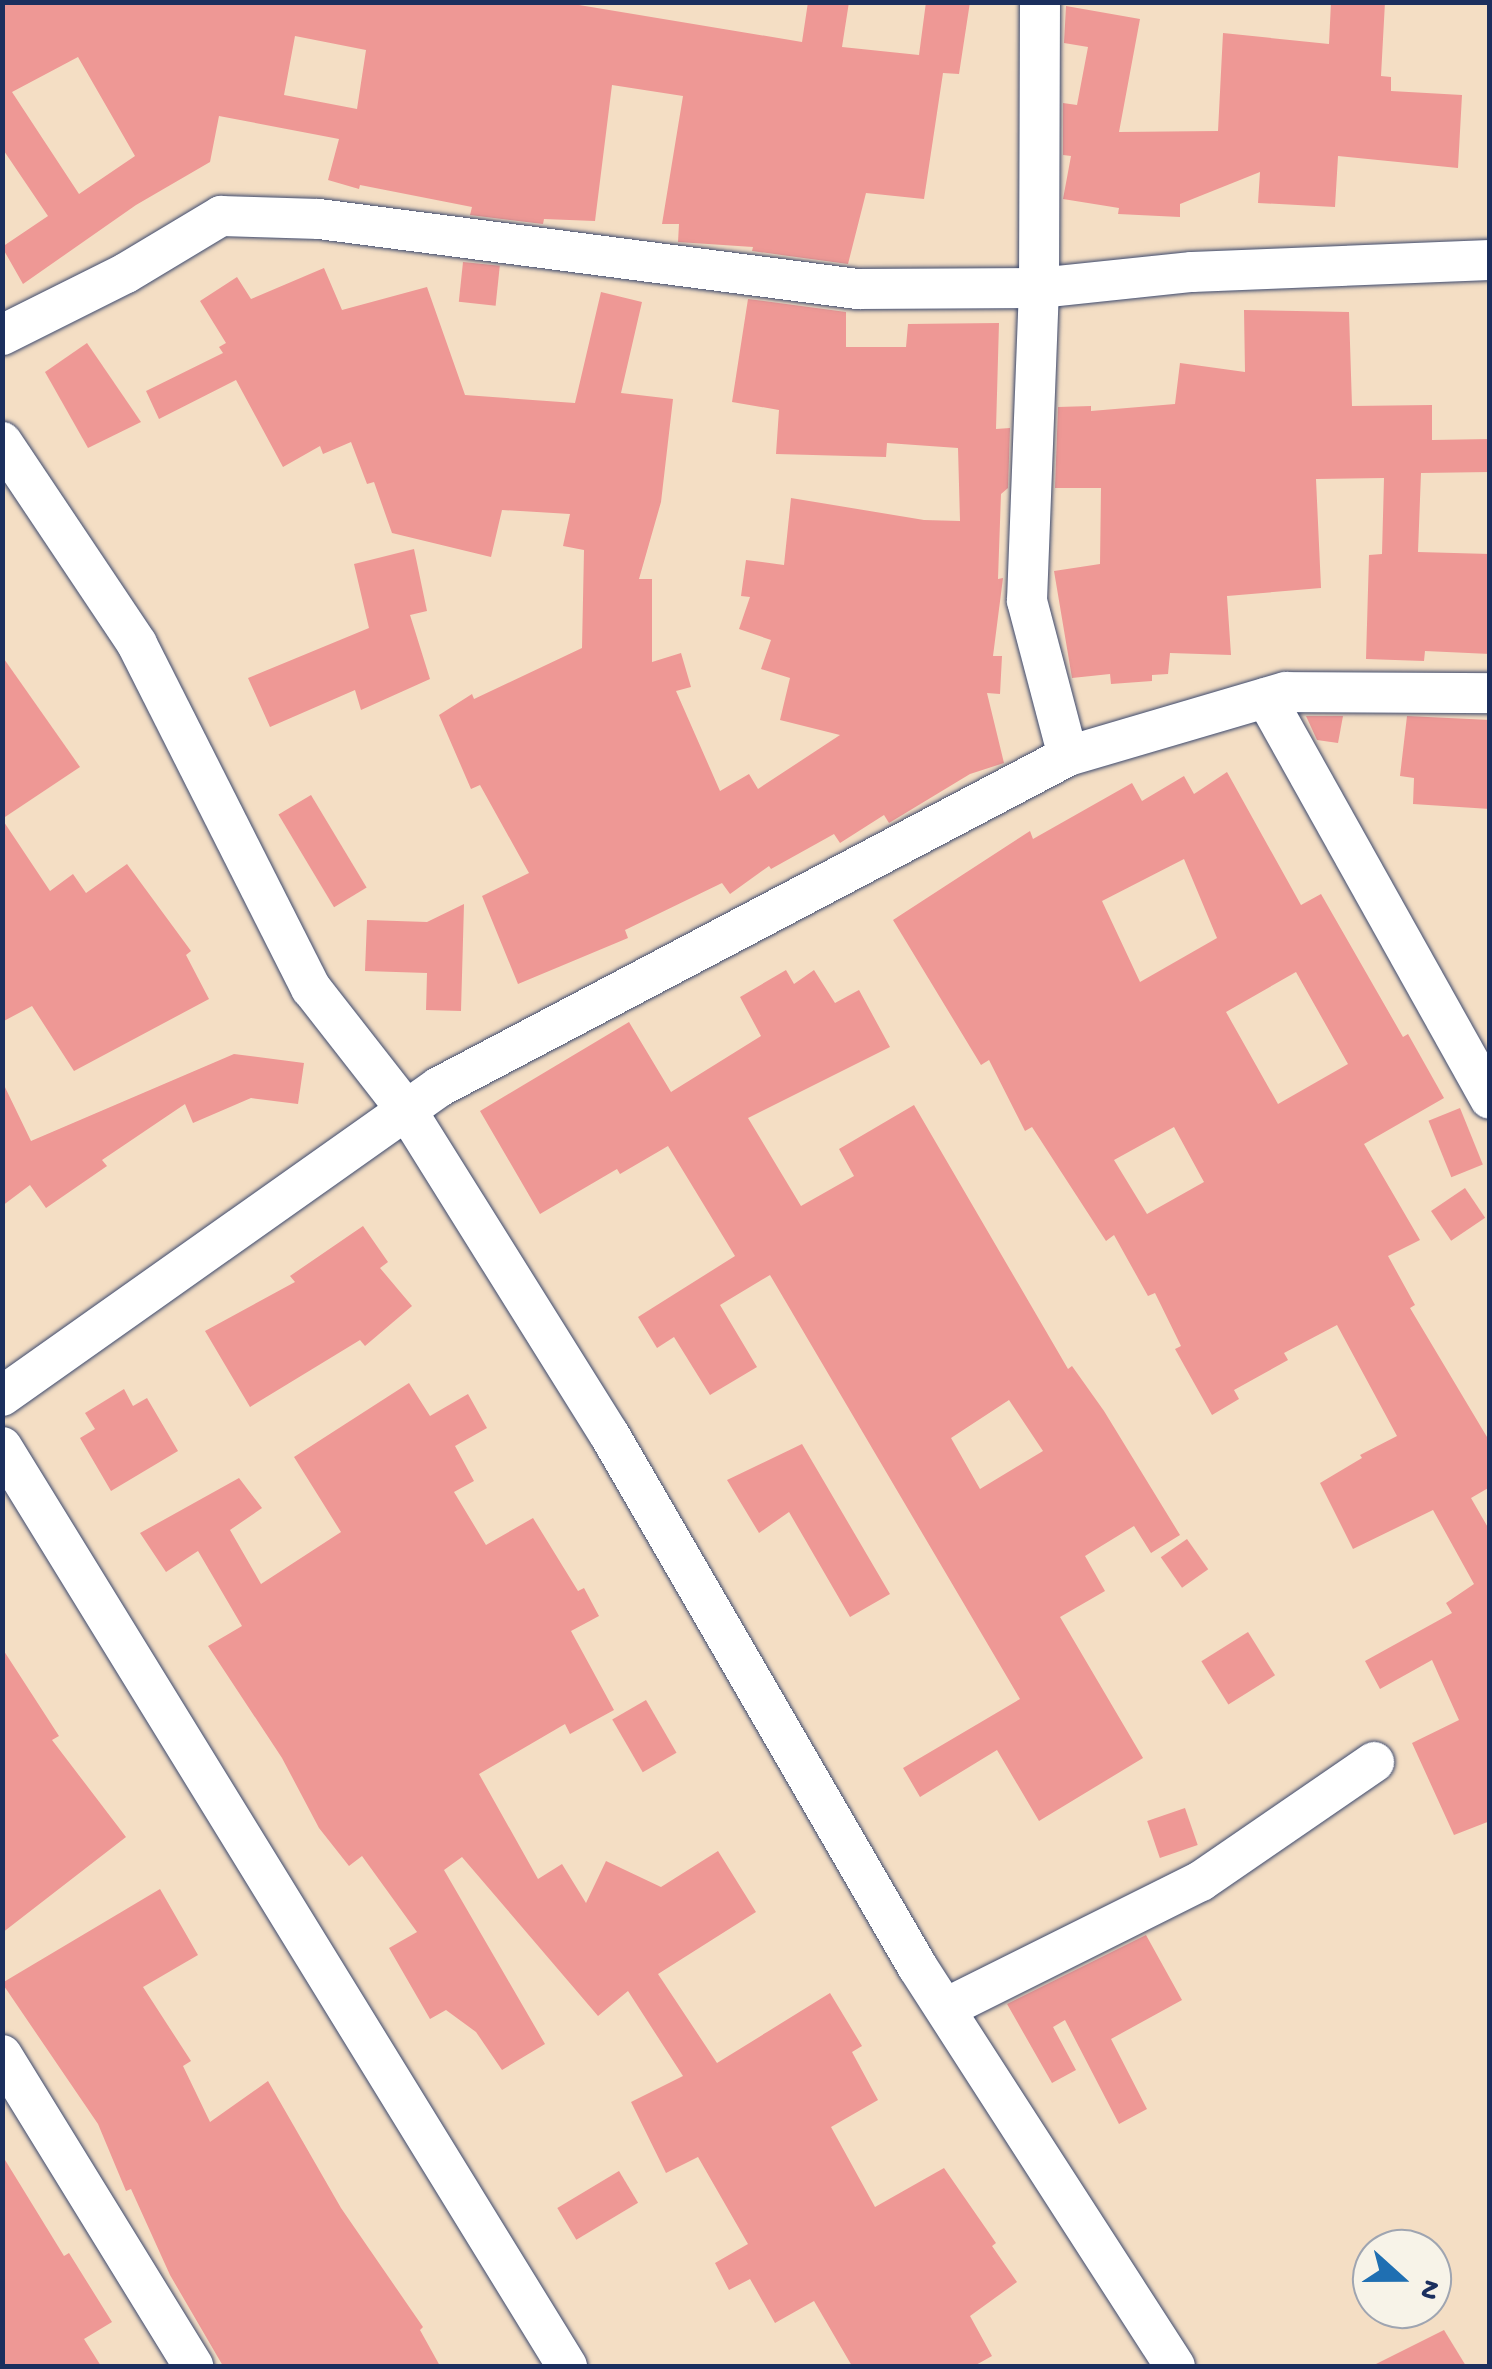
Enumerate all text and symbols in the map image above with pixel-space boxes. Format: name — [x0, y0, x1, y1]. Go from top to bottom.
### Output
north arrow — [1352, 2229, 1452, 2329]
text: N — [1410, 2275, 1447, 2304]

